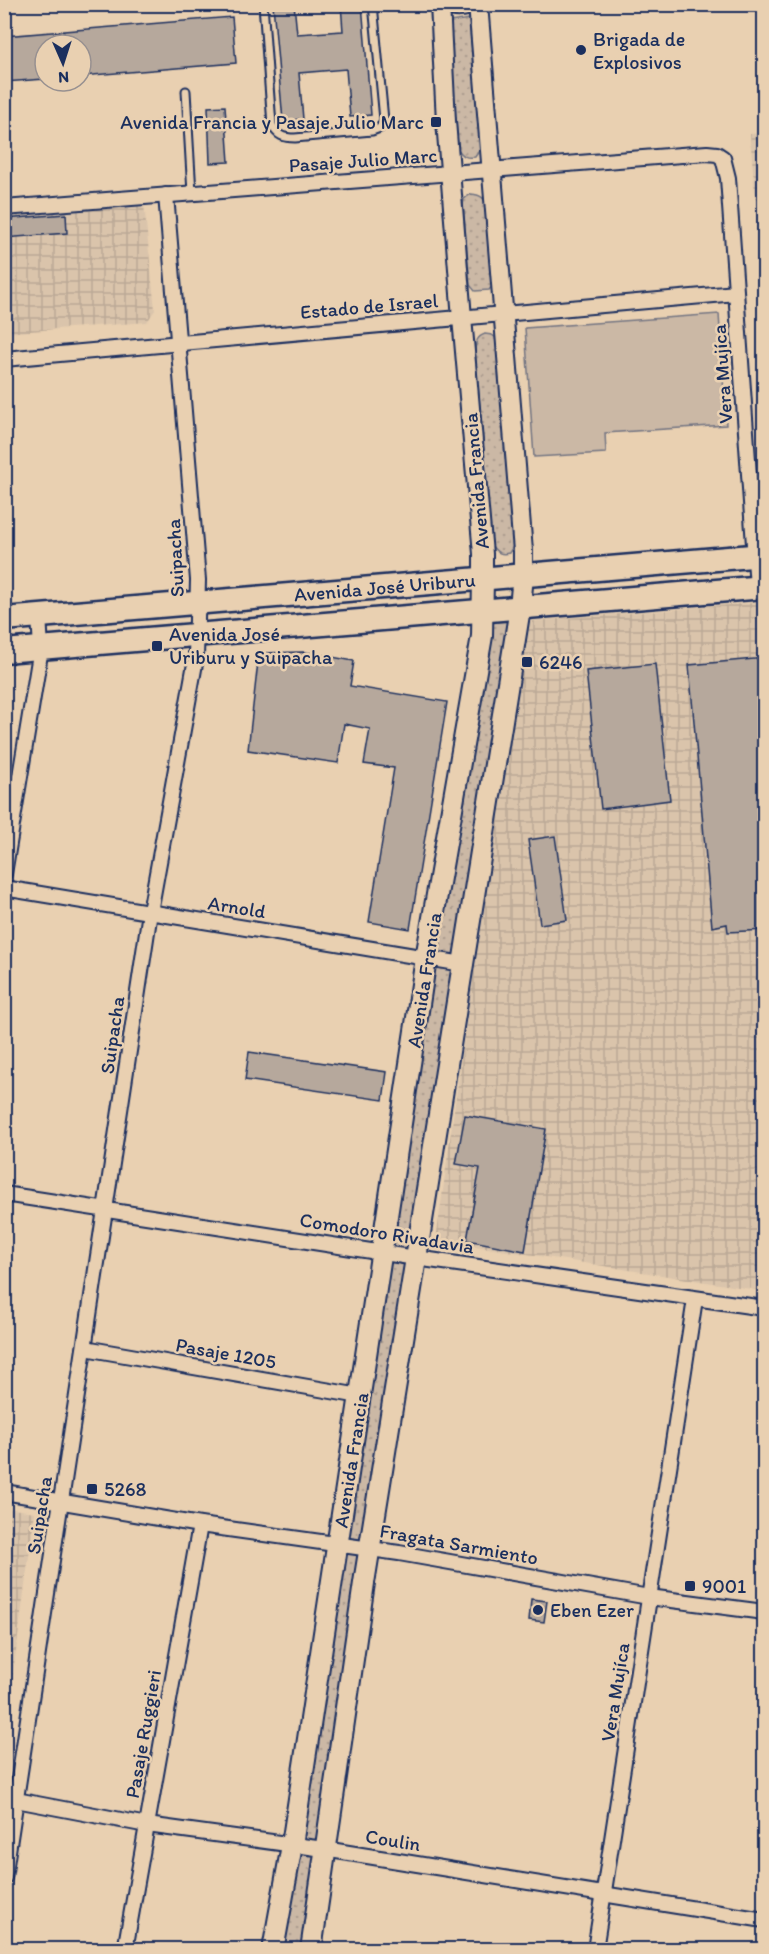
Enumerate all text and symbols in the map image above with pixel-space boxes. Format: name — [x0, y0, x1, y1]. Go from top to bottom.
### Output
place label: Brigada de Explosivos — [593, 27, 685, 74]
north arrow — [33, 33, 93, 93]
marker: Brigada de Explosivos — [574, 43, 588, 57]
text: N — [58, 68, 70, 87]
place label: Avenida Francia y Pasaje Julio Marc — [120, 110, 424, 134]
marker: Avenida Francia y Pasaje Julio Marc — [429, 115, 443, 129]
street label: Pasaje Julio Marc — [288, 143, 438, 177]
street label: Estado de Israel — [299, 288, 439, 324]
street label: Vera Mujíca — [707, 323, 737, 425]
street label: Avenida Francia — [458, 411, 494, 550]
street label: Suipacha — [161, 518, 189, 598]
street label: Avenida José Uriburu — [293, 567, 476, 607]
place label: Avenida José Uriburu y Suipacha — [169, 622, 333, 669]
marker: Avenida José Uriburu y Suipacha — [150, 639, 164, 653]
place label: 6246 — [539, 650, 583, 674]
marker: 6246 — [520, 655, 534, 669]
street label: Arnold — [206, 891, 268, 923]
street label: Avenida Francia — [401, 910, 447, 1049]
street label: Suipacha — [95, 994, 129, 1076]
street label: Comodoro Rivadavia — [298, 1207, 477, 1259]
street label: Pasaje 1205 — [174, 1332, 278, 1374]
street label: Avenida Francia — [328, 1390, 374, 1529]
street label: Suipacha — [21, 1474, 57, 1556]
place label: 5268 — [104, 1477, 147, 1501]
marker: 5268 — [85, 1482, 99, 1496]
street label: Fragata Sarmiento — [378, 1518, 540, 1570]
place label: 9001 — [702, 1574, 746, 1598]
marker: 9001 — [683, 1579, 697, 1593]
place label: Eben Ezer — [550, 1598, 634, 1622]
marker: Eben Ezer — [531, 1603, 545, 1617]
street label: Vera Mujíca — [595, 1640, 635, 1743]
street label: Pasaje Ruggieri — [120, 1668, 166, 1800]
street label: Coulin — [364, 1824, 423, 1856]

